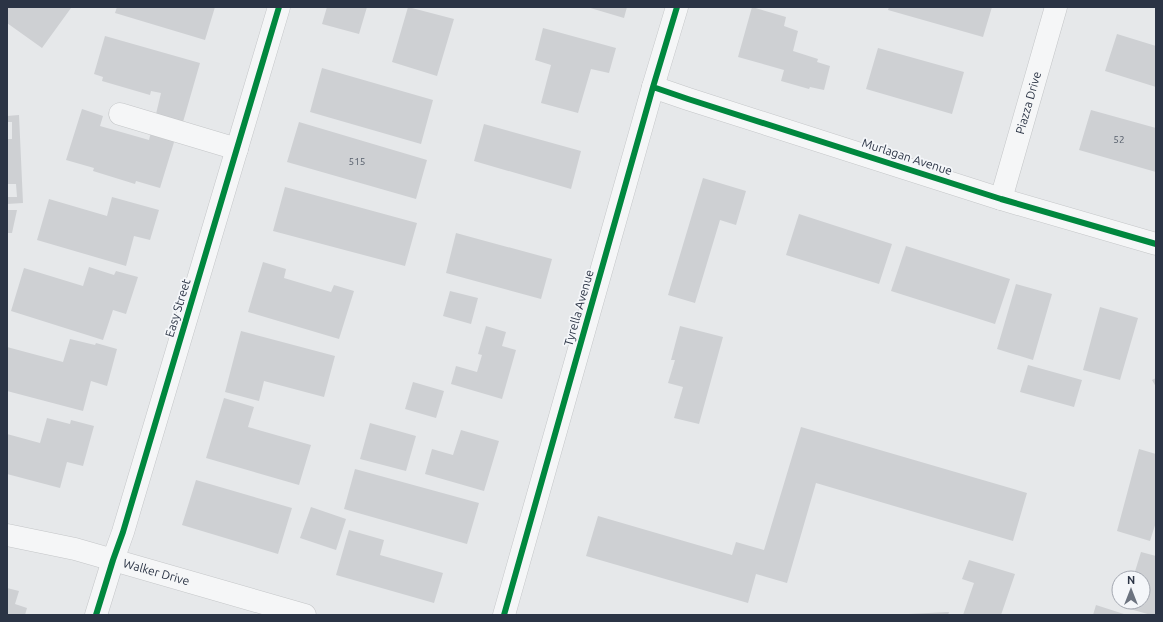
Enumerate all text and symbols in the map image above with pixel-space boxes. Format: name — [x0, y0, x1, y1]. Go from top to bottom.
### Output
street label: Piazza Drive — [1013, 70, 1043, 136]
house number: 52 — [1113, 134, 1125, 145]
street label: Murlagan Avenue — [860, 136, 954, 177]
house number: 515 — [349, 156, 365, 167]
street label: Tyrella Avenue — [561, 268, 596, 348]
street label: Easy Street — [163, 277, 193, 339]
street label: Walker Drive — [122, 556, 191, 588]
north arrow — [1111, 570, 1151, 610]
text: N — [1127, 574, 1135, 586]

